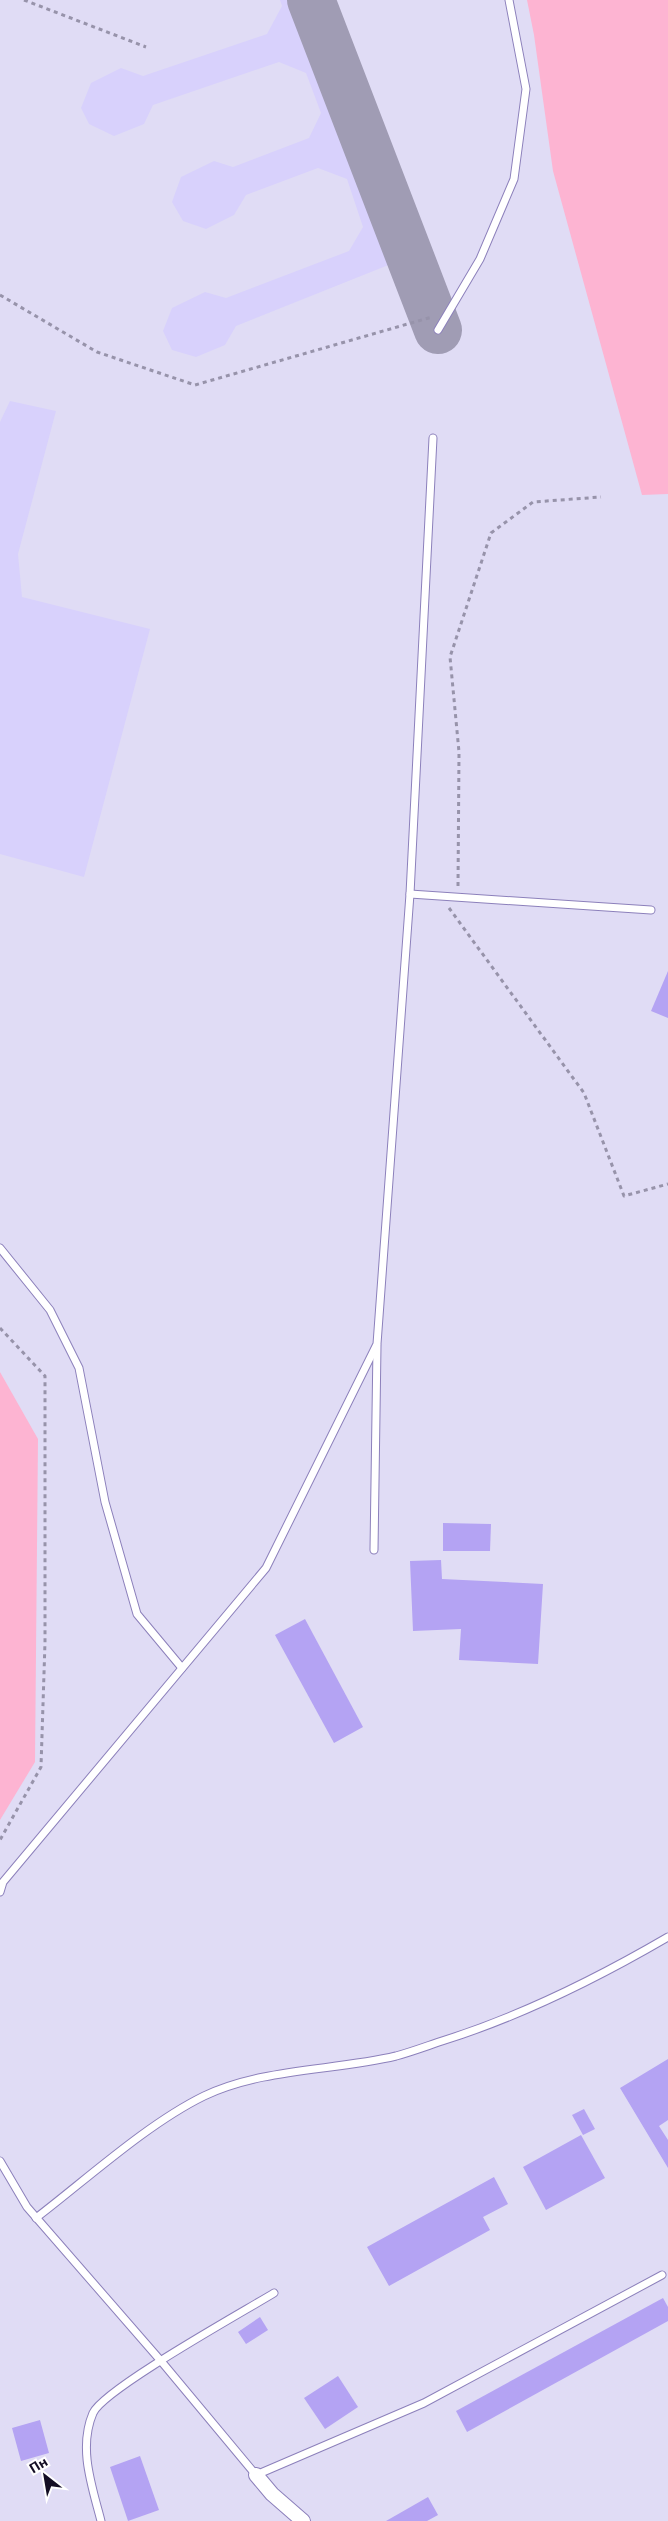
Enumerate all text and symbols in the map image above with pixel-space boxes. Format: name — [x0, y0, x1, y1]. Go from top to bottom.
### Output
north arrow — [20, 2451, 70, 2501]
text: Пн — [26, 2452, 50, 2476]

